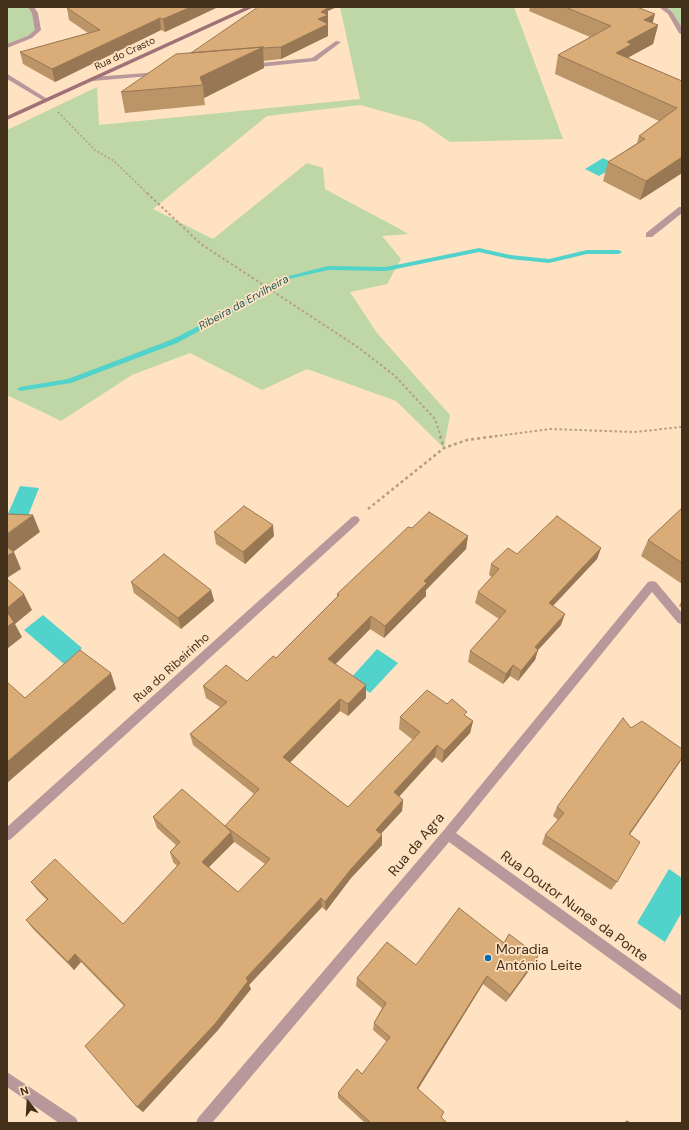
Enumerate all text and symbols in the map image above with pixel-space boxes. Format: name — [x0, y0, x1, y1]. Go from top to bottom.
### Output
street label: Rua do Crasto — [93, 35, 157, 73]
water label: Ribeira da Ervilheira — [197, 273, 291, 333]
street label: Rua do Ribeirinho — [131, 630, 213, 706]
street label: Rua da Agra — [386, 810, 448, 880]
street label: Rua Doutor Nunes da Ponte — [497, 848, 651, 966]
place label: Moradia António Leite — [496, 942, 582, 974]
marker: Moradia António Leite — [483, 953, 493, 963]
north arrow — [8, 1082, 48, 1122]
text: N — [18, 1083, 30, 1098]

